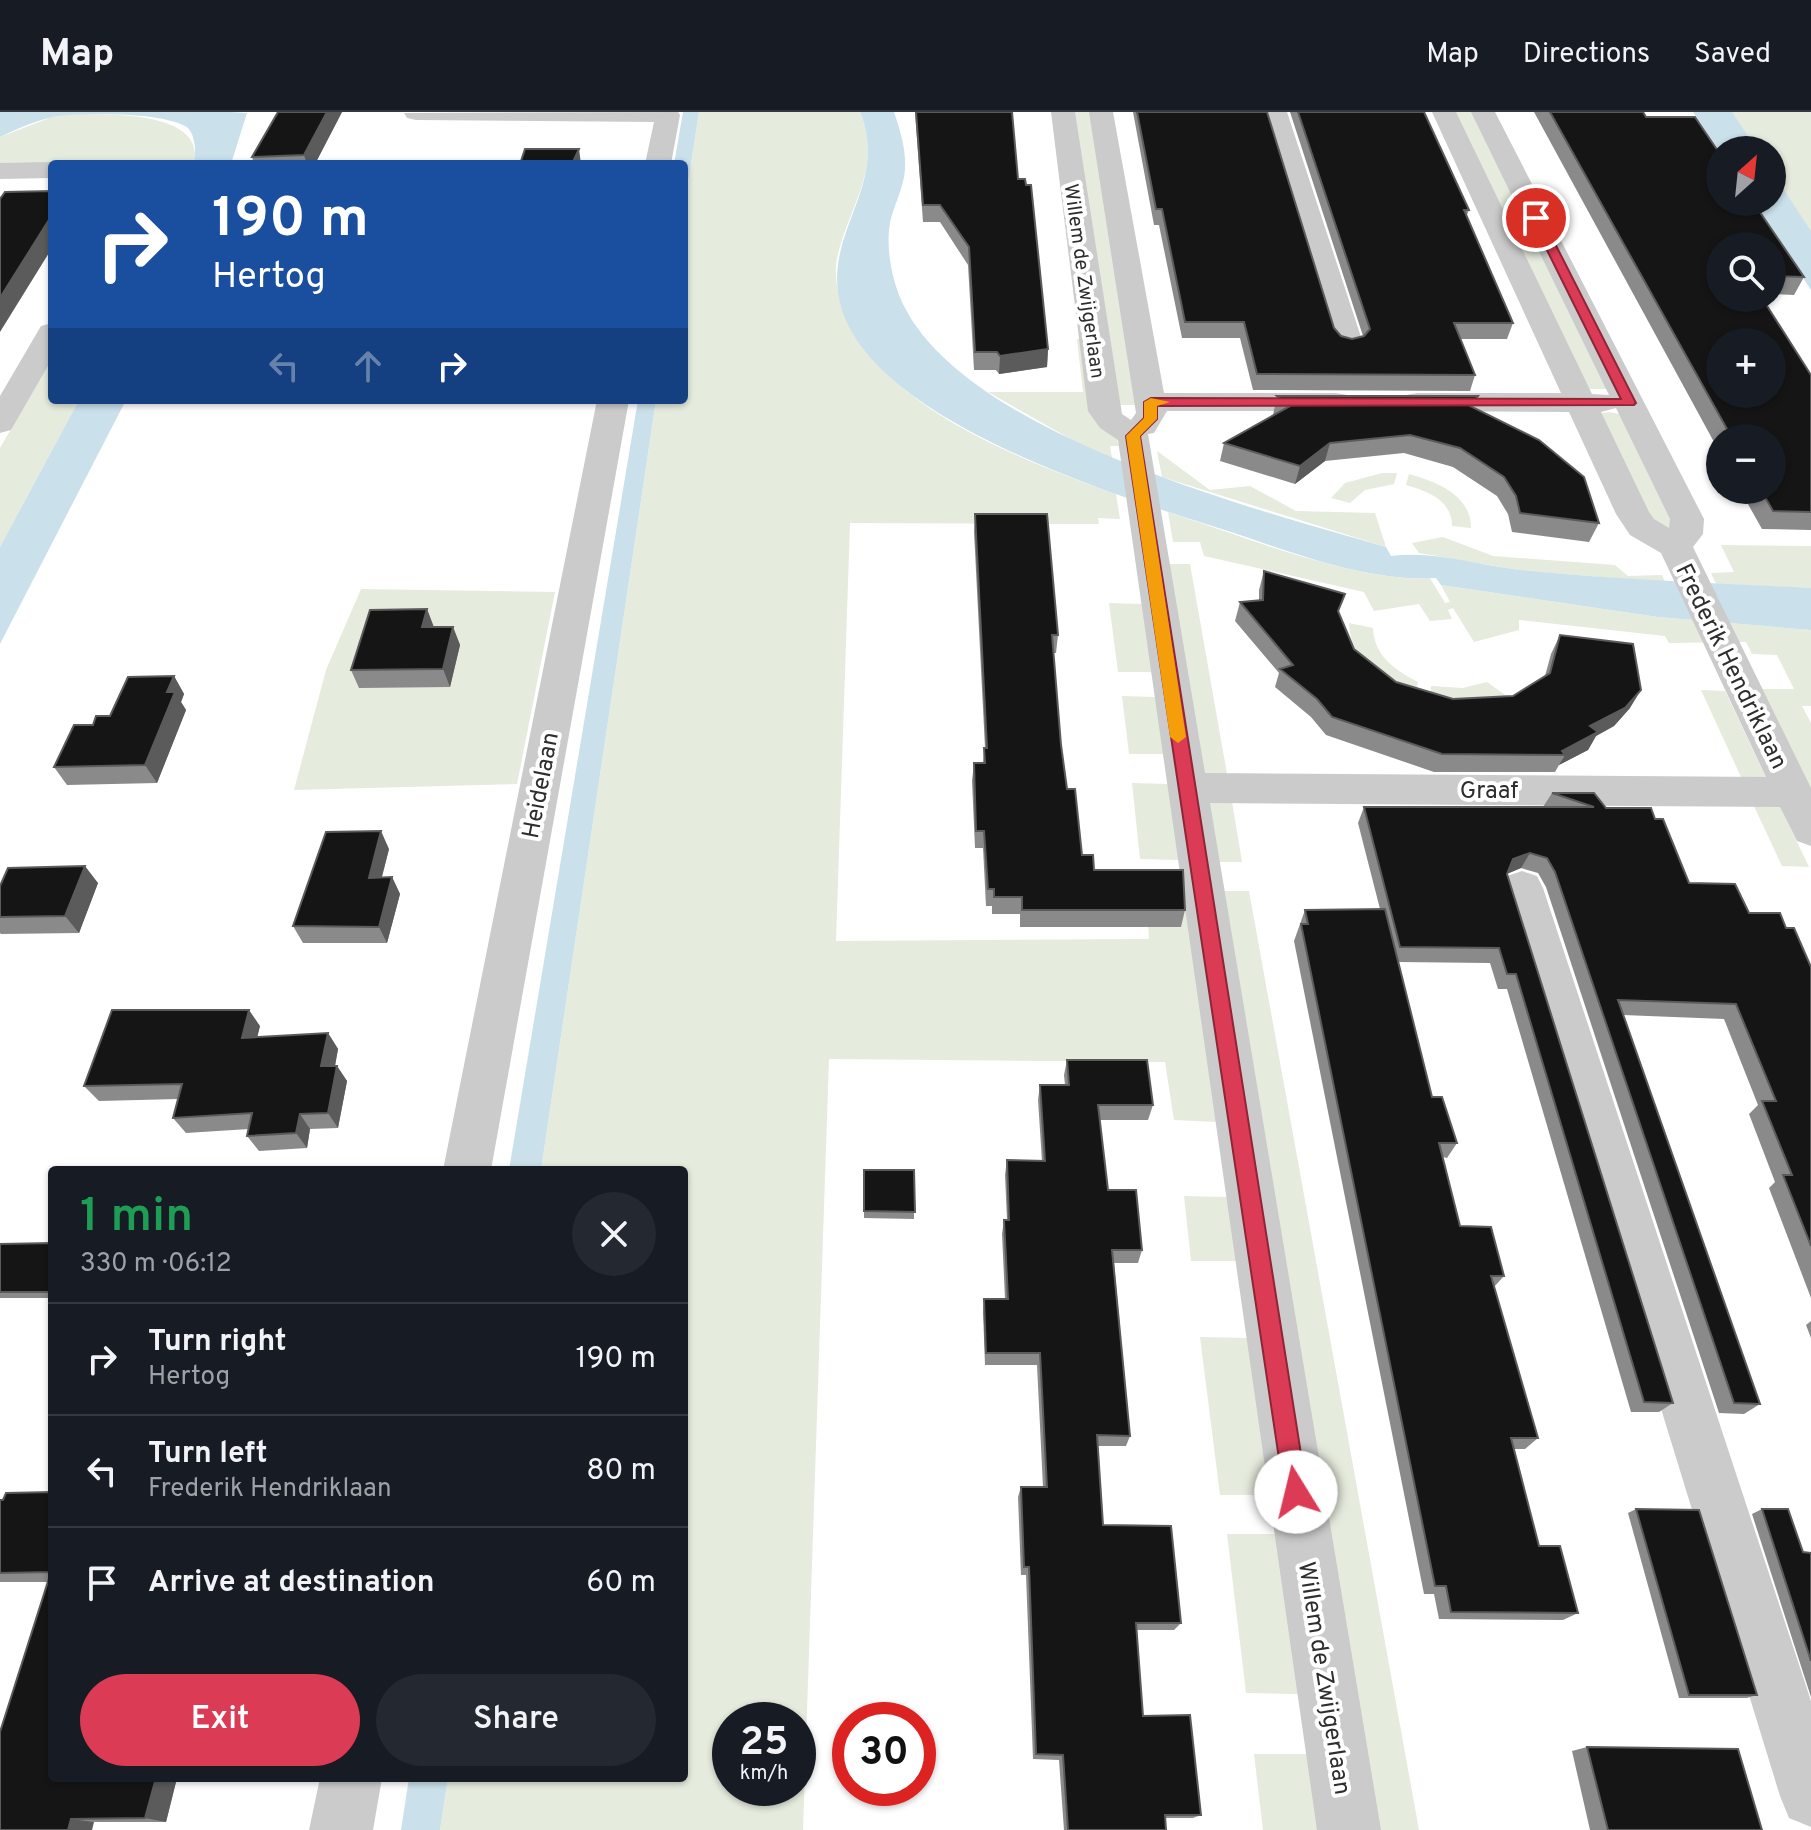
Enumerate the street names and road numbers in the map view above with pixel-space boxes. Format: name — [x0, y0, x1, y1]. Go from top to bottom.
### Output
street label: Willem de Zwijgerlaan — [1056, 182, 1110, 380]
street label: Frederik Hendriklaan — [1667, 559, 1793, 775]
street label: Heidelaan — [517, 730, 567, 841]
street label: Graaf — [1460, 777, 1518, 807]
street label: Willem de Zwijgerlaan — [1290, 1560, 1356, 1797]

